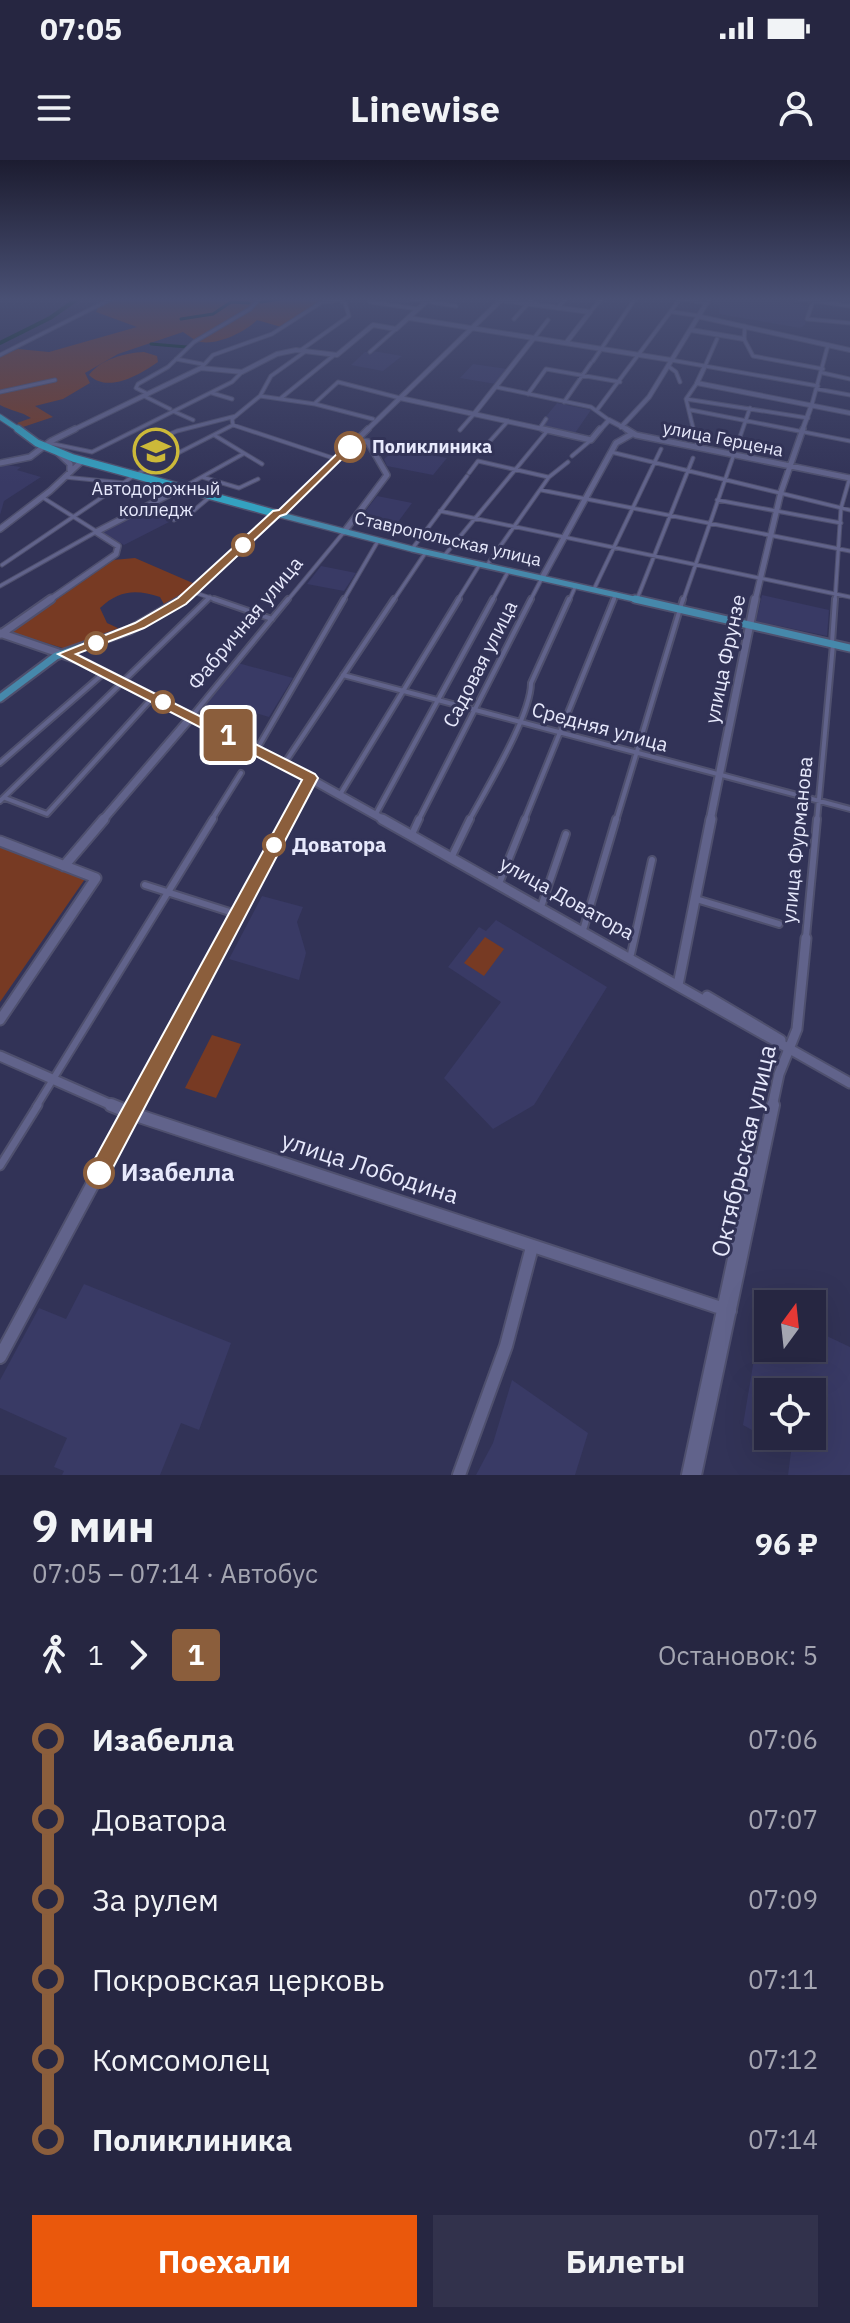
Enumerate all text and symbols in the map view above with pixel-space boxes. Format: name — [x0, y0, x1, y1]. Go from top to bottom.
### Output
text: 07:05 — [40, 9, 122, 48]
text: Linewise — [350, 85, 500, 132]
icon: menu — [32, 86, 76, 130]
icon: person — [774, 86, 818, 130]
street label: улица Герцена — [661, 416, 786, 462]
school or university icon: Автодорожный колледж — [132, 427, 180, 475]
marker: Поликлиника — [335, 432, 365, 462]
place label: Поликлиника — [372, 435, 492, 458]
place label: Автодорожный колледж — [92, 477, 220, 521]
street label: Ставропольская улица — [352, 506, 544, 571]
unlabelled marker — [232, 534, 254, 556]
street label: Фабричная улица — [181, 550, 309, 695]
street label: улица Фрунзе — [698, 592, 751, 726]
street label: Садовая улица — [436, 595, 523, 732]
unlabelled marker — [85, 632, 107, 654]
unlabelled marker — [152, 691, 174, 713]
street label: Средняя улица — [529, 695, 672, 758]
line badge: 1 — [202, 709, 254, 761]
text: 1 — [220, 716, 236, 753]
street label: улица Фурманова — [774, 755, 819, 925]
place label: Доватора — [292, 831, 386, 858]
marker: Доватора — [263, 834, 285, 856]
street label: улица Доватора — [495, 849, 640, 946]
street label: Октябрьская улица — [703, 1041, 783, 1260]
street label: улица Лободина — [278, 1123, 463, 1211]
place label: Изабелла — [121, 1156, 235, 1188]
marker: Изабелла — [84, 1158, 114, 1188]
north arrow — [754, 1290, 826, 1362]
map controls — [754, 1290, 826, 1450]
button: locate — [754, 1378, 826, 1450]
text: 9 мин — [32, 1497, 155, 1554]
text: 96 ₽ — [755, 1524, 818, 1563]
text: 07:05 – 07:14 · Автобус — [32, 1556, 318, 1590]
icon: walk — [32, 1633, 76, 1677]
icon: forward — [116, 1633, 160, 1677]
text: 1 — [188, 1636, 204, 1673]
text: 1 — [88, 1638, 104, 1672]
text: Остановок: 5 — [658, 1638, 818, 1672]
text: Изабелла — [92, 1720, 234, 1759]
text: 07:06 — [748, 1722, 818, 1756]
text: Доватора — [92, 1800, 226, 1839]
text: 07:07 — [748, 1802, 818, 1836]
text: За рулем — [92, 1880, 219, 1919]
text: 07:09 — [748, 1882, 818, 1916]
text: Покровская церковь — [92, 1960, 385, 1999]
text: 07:11 — [748, 1962, 818, 1996]
text: Комсомолец — [92, 2040, 269, 2079]
text: 07:12 — [748, 2042, 818, 2076]
text: Поликлиника — [92, 2120, 292, 2159]
text: 07:14 — [748, 2122, 818, 2156]
button: Поехали — [32, 2215, 417, 2307]
button: Билеты — [433, 2215, 818, 2307]

